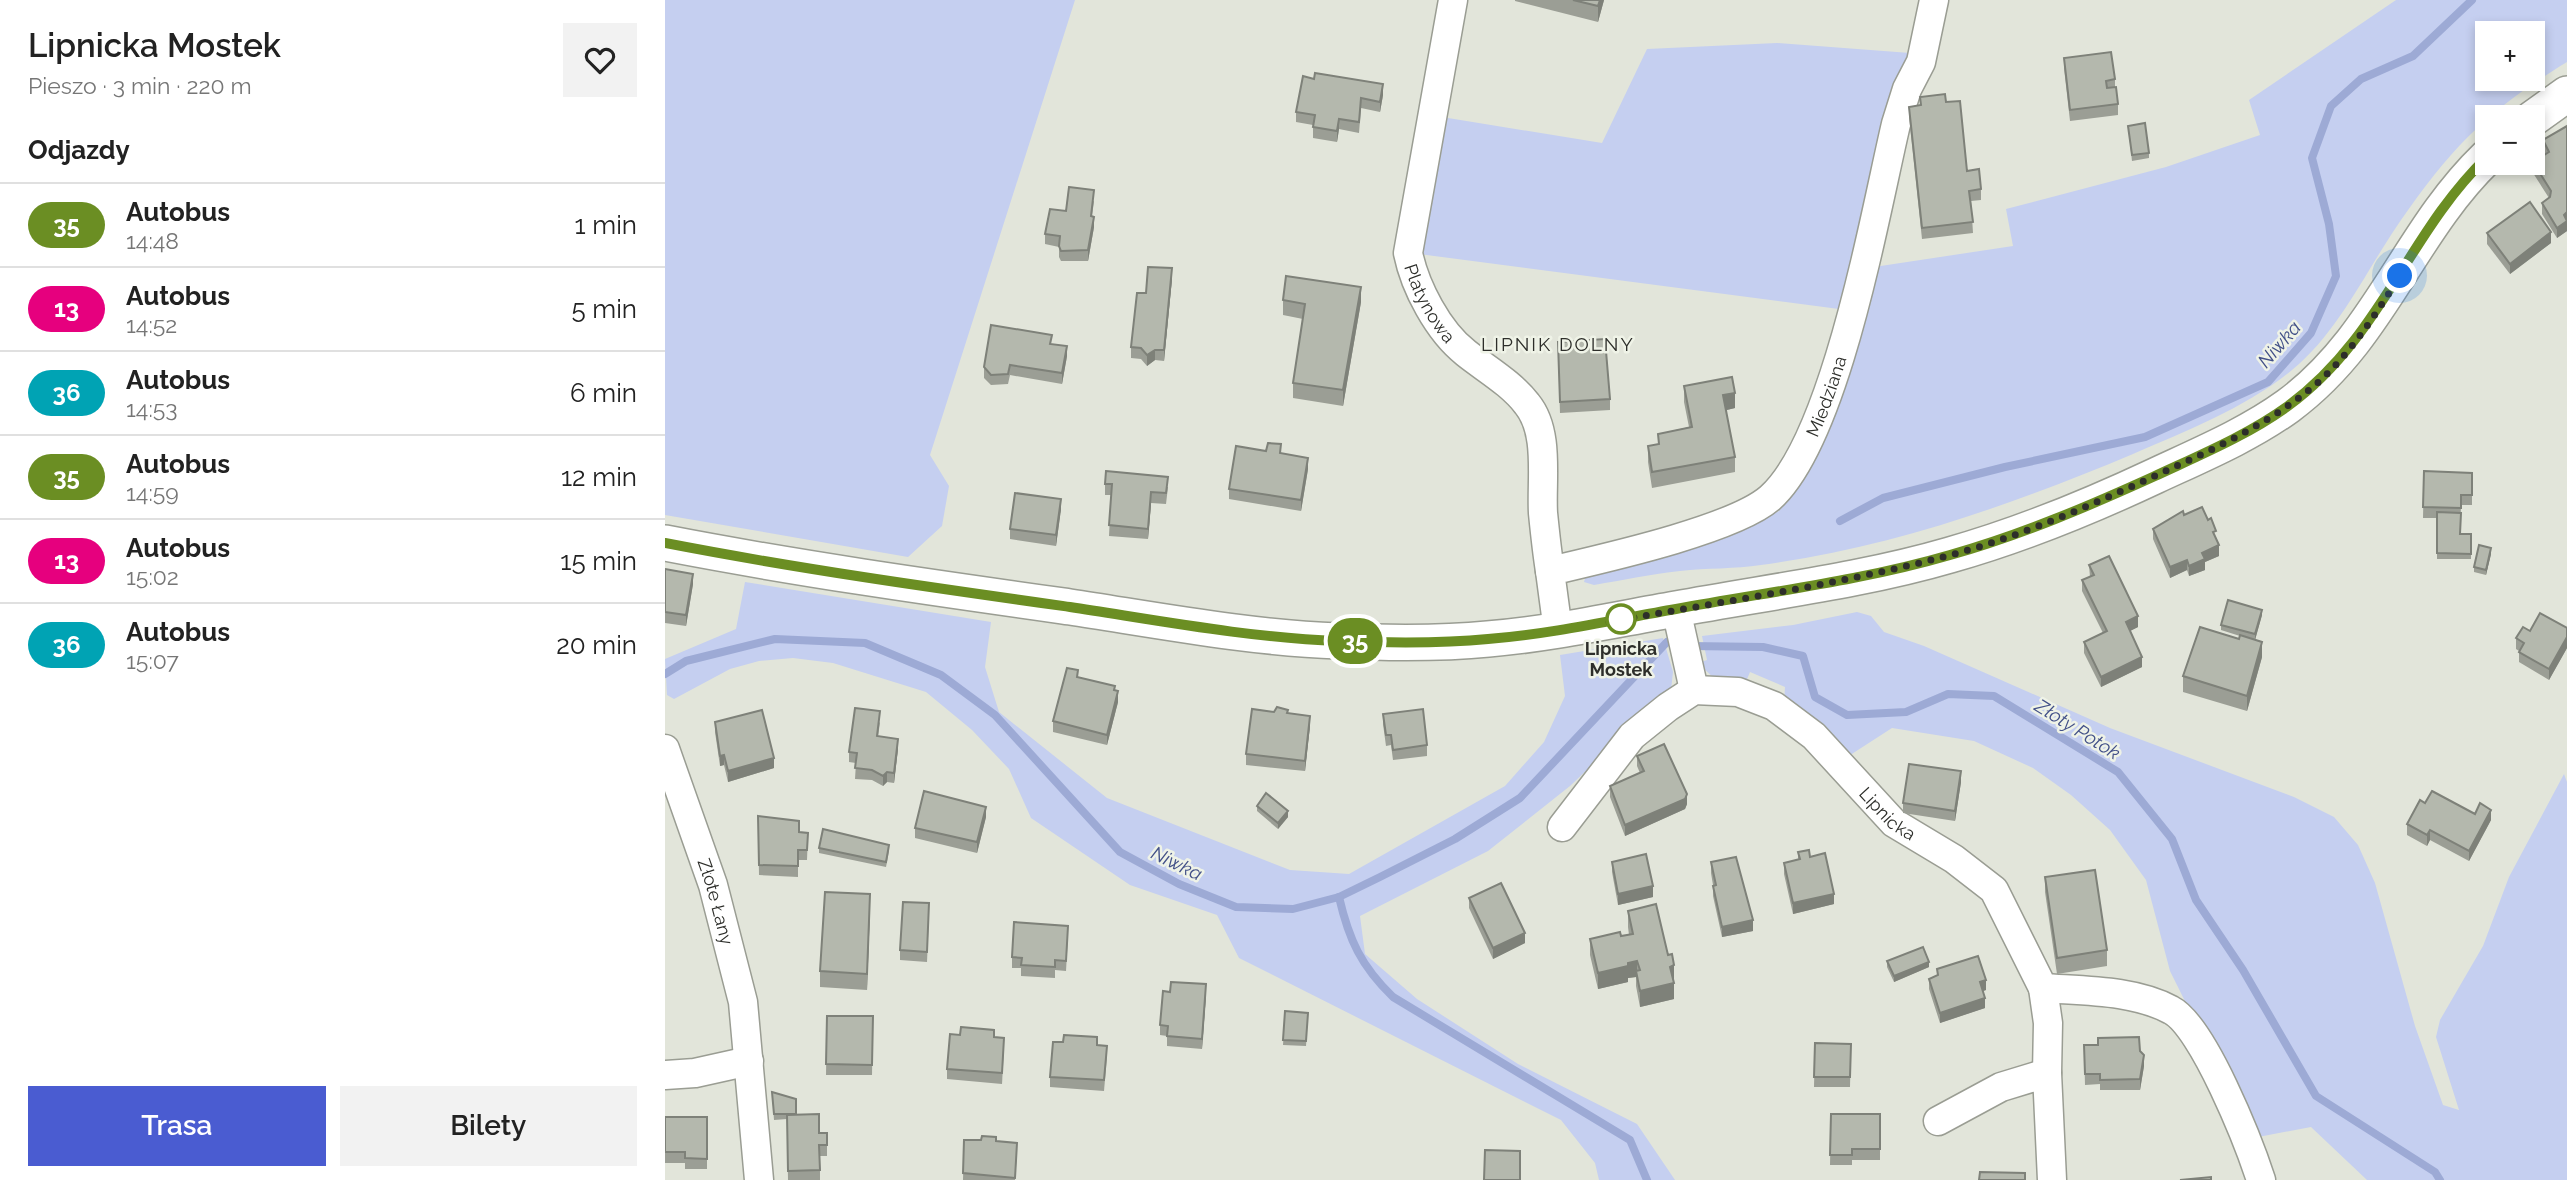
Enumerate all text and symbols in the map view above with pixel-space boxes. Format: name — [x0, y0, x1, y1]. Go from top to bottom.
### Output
map controls — [2475, 21, 2545, 175]
button: + — [2475, 21, 2545, 91]
button: heart — [563, 23, 637, 97]
text: Lipnicka Mostek — [28, 26, 281, 65]
text: Pieszo · 3 min · 220 m — [28, 72, 252, 99]
button: − — [2475, 105, 2545, 175]
text: Odjazdy — [28, 135, 130, 165]
text: Autobus — [126, 197, 230, 227]
text: 35 — [53, 210, 80, 239]
text: 1 min — [575, 210, 637, 240]
text: 14:48 — [126, 227, 179, 254]
your location — [2382, 258, 2417, 293]
street label: Platynowa — [1401, 261, 1460, 347]
text: Autobus — [126, 281, 230, 311]
text: 13 — [54, 294, 79, 323]
text: 5 min — [571, 294, 637, 324]
text: 14:52 — [126, 311, 177, 338]
water label: Niwka — [2253, 316, 2305, 372]
district label: LIPNIK DOLNY — [1481, 333, 1635, 355]
street label: Miedziana — [1801, 353, 1850, 440]
text: Autobus — [126, 365, 230, 395]
text: 36 — [53, 378, 80, 407]
text: 6 min — [570, 378, 637, 408]
text: 14:53 — [126, 395, 178, 422]
text: Autobus — [126, 449, 230, 479]
text: 35 — [53, 462, 80, 491]
text: 12 min — [561, 462, 637, 492]
text: 14:59 — [126, 479, 179, 506]
text: Autobus — [126, 533, 230, 563]
text: 13 — [54, 546, 79, 575]
text: 15 min — [560, 546, 637, 576]
text: 15:02 — [126, 563, 179, 590]
marker: Lipnicka Mostek — [1606, 604, 1636, 634]
text: Autobus — [126, 617, 230, 647]
line badge: 35 — [1323, 618, 1387, 664]
text: 35 — [1342, 626, 1368, 655]
text: 36 — [53, 630, 80, 659]
text: 20 min — [556, 630, 637, 660]
place label: Lipnicka Mostek — [1585, 638, 1657, 680]
text: 15:07 — [126, 647, 179, 674]
water label: Złoty Potok — [2031, 694, 2125, 764]
street label: Lipnicka — [1855, 782, 1920, 844]
water label: Niwka — [1148, 841, 1206, 885]
street label: Złote Łany — [694, 855, 738, 947]
button: Trasa — [28, 1086, 326, 1166]
button: Bilety — [340, 1086, 637, 1166]

